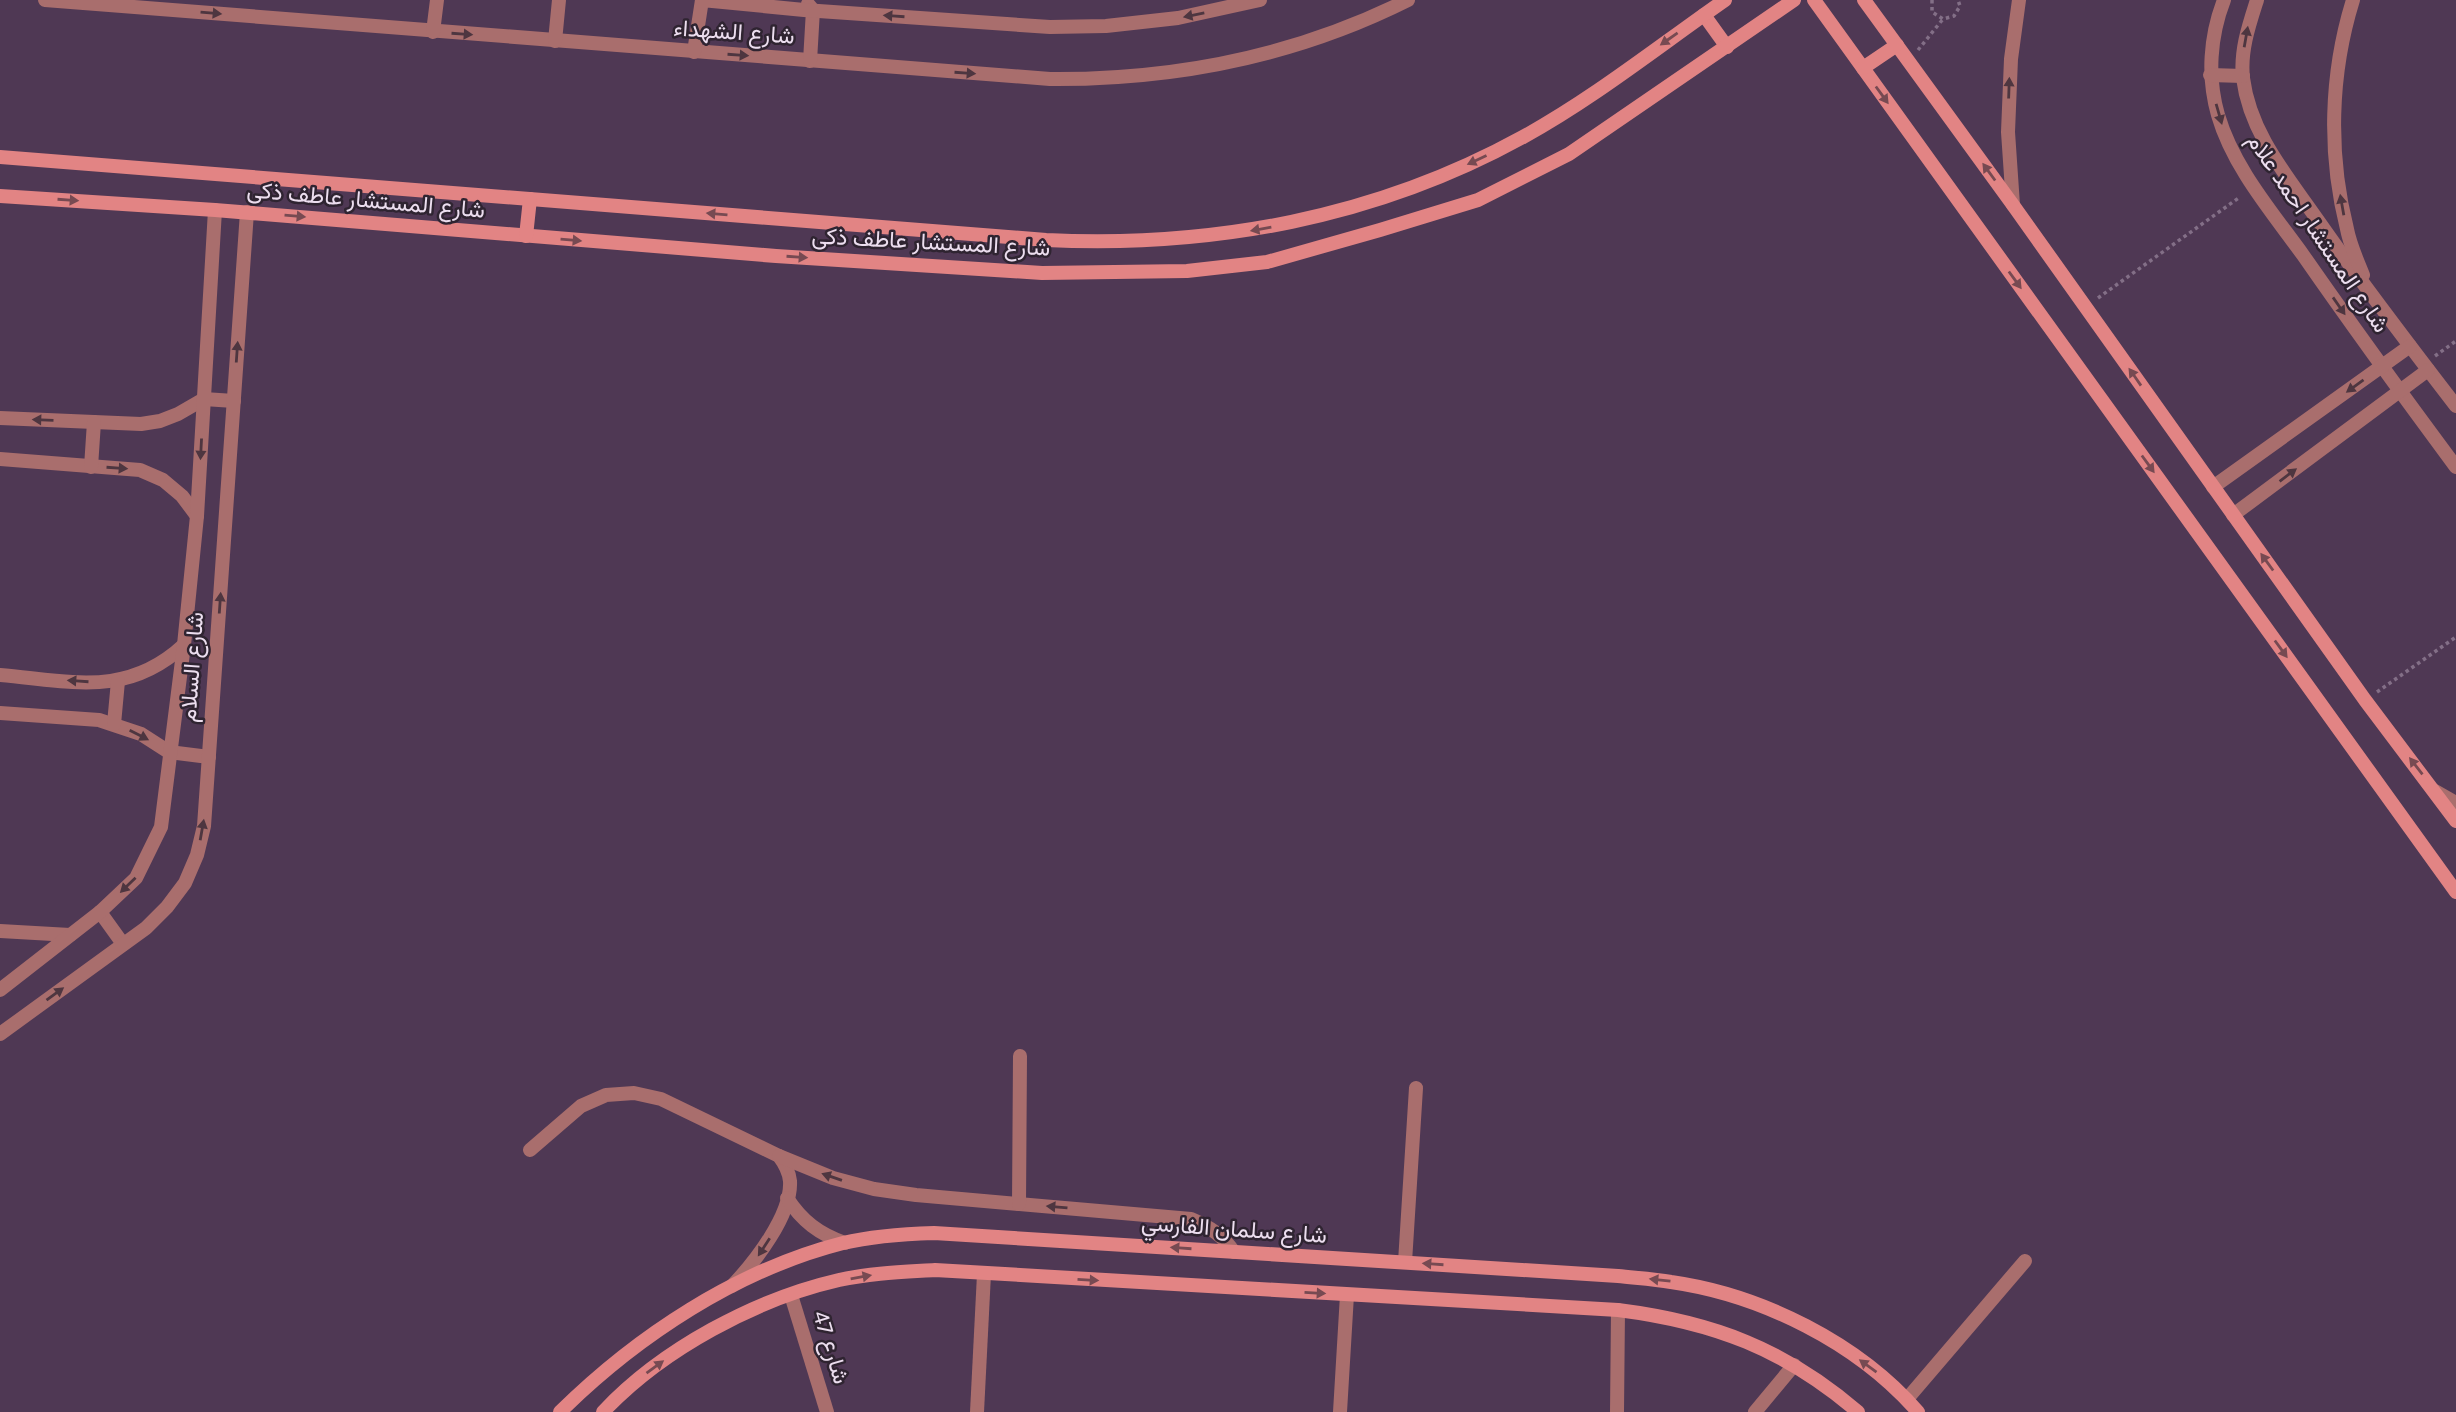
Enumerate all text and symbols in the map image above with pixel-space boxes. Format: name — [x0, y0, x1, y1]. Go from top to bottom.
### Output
one-way arrow — [200, 8, 222, 19]
one-way arrow — [883, 10, 905, 21]
one-way arrow — [1183, 10, 1205, 21]
street label: شارع الشهداء — [672, 14, 796, 52]
one-way arrow — [2241, 26, 2252, 48]
one-way arrow — [451, 29, 473, 40]
one-way arrow — [1660, 32, 1678, 46]
one-way arrow — [727, 50, 749, 61]
one-way arrow — [954, 68, 976, 79]
one-way arrow — [2004, 77, 2015, 99]
one-way arrow — [1875, 86, 1889, 104]
one-way arrow — [2214, 104, 2225, 126]
street label: شارع المستشار احمد علام — [2240, 128, 2395, 339]
one-way arrow — [1467, 154, 1487, 166]
one-way arrow — [1982, 163, 1996, 181]
street label: شارع المستشار عاطف ذكى — [246, 176, 486, 226]
one-way arrow — [2336, 193, 2347, 215]
one-way arrow — [57, 195, 79, 206]
one-way arrow — [706, 208, 728, 219]
one-way arrow — [284, 211, 306, 222]
street label: شارع المستشار عاطف ذكى — [811, 222, 1051, 264]
one-way arrow — [1250, 224, 1272, 235]
one-way arrow — [560, 235, 582, 246]
one-way arrow — [787, 252, 809, 263]
one-way arrow — [2008, 271, 2022, 289]
one-way arrow — [2332, 297, 2346, 315]
one-way arrow — [232, 341, 243, 363]
one-way arrow — [2128, 368, 2142, 386]
one-way arrow — [2346, 379, 2364, 393]
one-way arrow — [32, 415, 54, 426]
one-way arrow — [195, 438, 206, 460]
one-way arrow — [2141, 455, 2155, 473]
one-way arrow — [106, 463, 128, 474]
one-way arrow — [2279, 468, 2297, 482]
one-way arrow — [2260, 553, 2274, 571]
one-way arrow — [215, 592, 226, 614]
street label: شارع السلام — [175, 611, 211, 723]
one-way arrow — [2274, 640, 2288, 658]
one-way arrow — [66, 675, 88, 686]
one-way arrow — [129, 729, 149, 740]
one-way arrow — [2408, 757, 2423, 775]
one-way arrow — [197, 819, 208, 841]
one-way arrow — [120, 877, 137, 893]
one-way arrow — [46, 987, 64, 1001]
one-way arrow — [821, 1171, 842, 1182]
one-way arrow — [1045, 1201, 1067, 1212]
street label: شارع سلمان الفارسي — [1140, 1209, 1328, 1254]
one-way arrow — [757, 1238, 771, 1256]
one-way arrow — [1170, 1243, 1192, 1254]
one-way arrow — [1422, 1258, 1444, 1269]
one-way arrow — [850, 1271, 872, 1282]
one-way arrow — [1077, 1274, 1099, 1285]
one-way arrow — [1649, 1275, 1671, 1286]
one-way arrow — [1304, 1288, 1326, 1299]
street label: شارع 47 — [805, 1307, 855, 1388]
one-way arrow — [1859, 1359, 1877, 1373]
one-way arrow — [646, 1361, 664, 1375]

